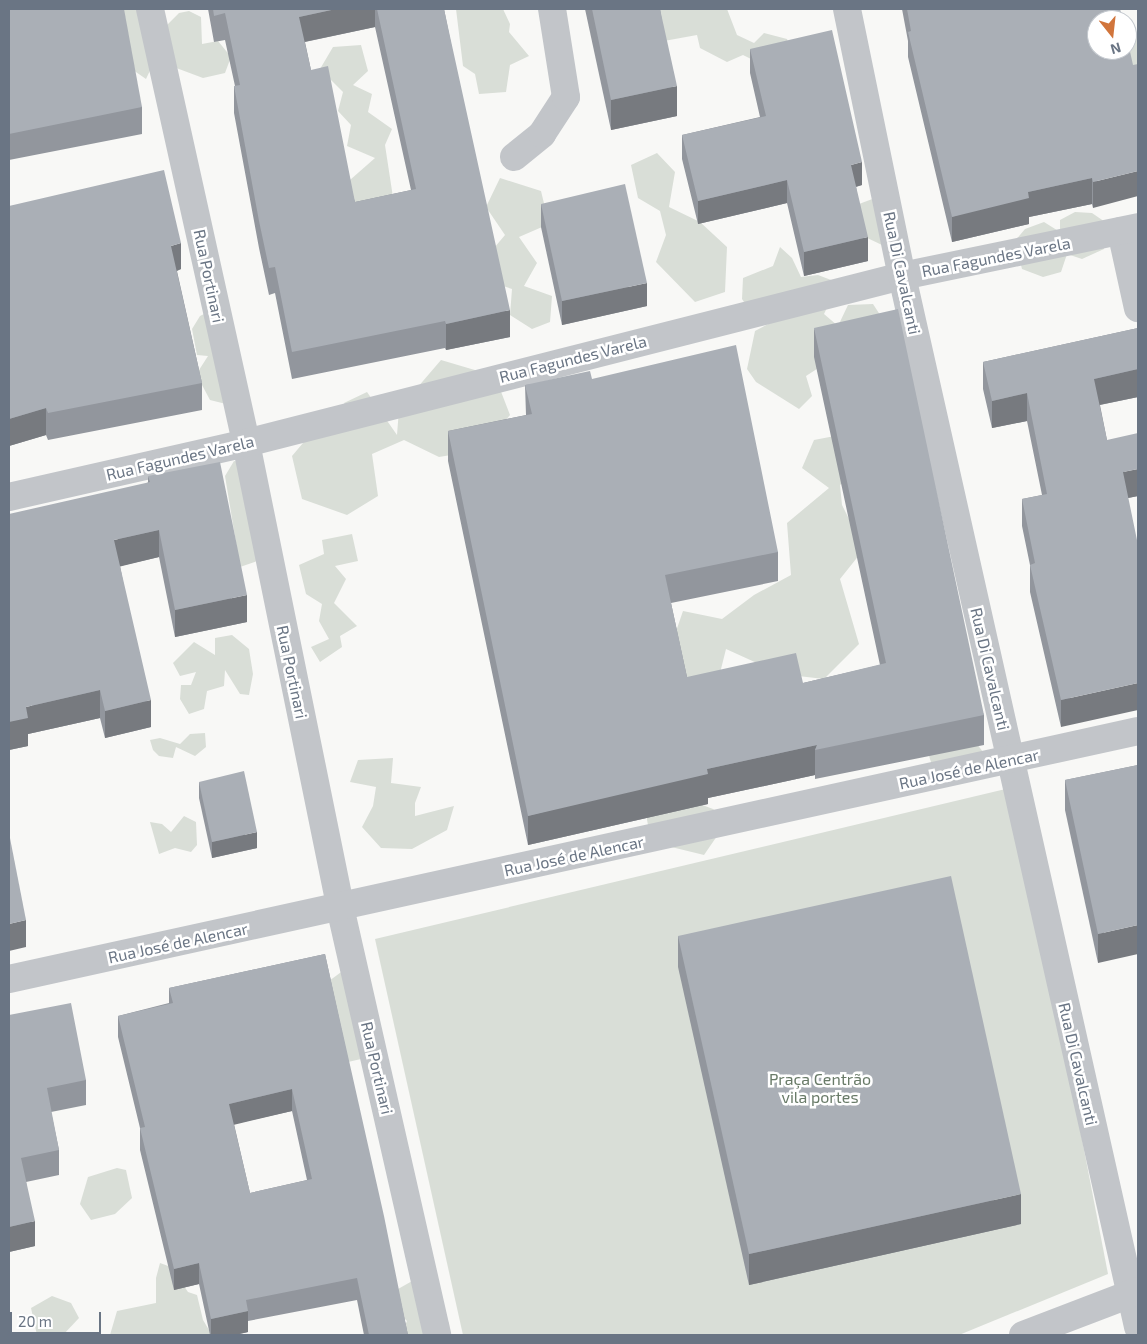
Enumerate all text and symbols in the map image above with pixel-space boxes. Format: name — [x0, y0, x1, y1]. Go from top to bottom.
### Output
north arrow — [1087, 10, 1137, 60]
text: N — [1109, 39, 1123, 59]
street label: Rua Di Cavalcanti — [880, 210, 924, 336]
street label: Rua Portinari — [190, 228, 228, 324]
street label: Rua Fagundes Varela — [920, 233, 1072, 281]
street label: Rua Fagundes Varela — [497, 331, 649, 387]
street label: Rua Fagundes Varela — [104, 432, 256, 484]
street label: Rua Di Cavalcanti — [967, 606, 1013, 732]
street label: Rua Portinari — [273, 624, 311, 720]
street label: Rua José de Alencar — [897, 745, 1041, 793]
street label: Rua José de Alencar — [502, 832, 646, 880]
street label: Rua José de Alencar — [106, 919, 250, 967]
street label: Rua Di Cavalcanti — [1055, 1001, 1101, 1127]
street label: Rua Portinari — [357, 1020, 397, 1116]
park label: Praça Centrão vila portes — [769, 1069, 871, 1107]
scale bar — [12, 1302, 104, 1334]
text: 20 m — [18, 1312, 52, 1330]

